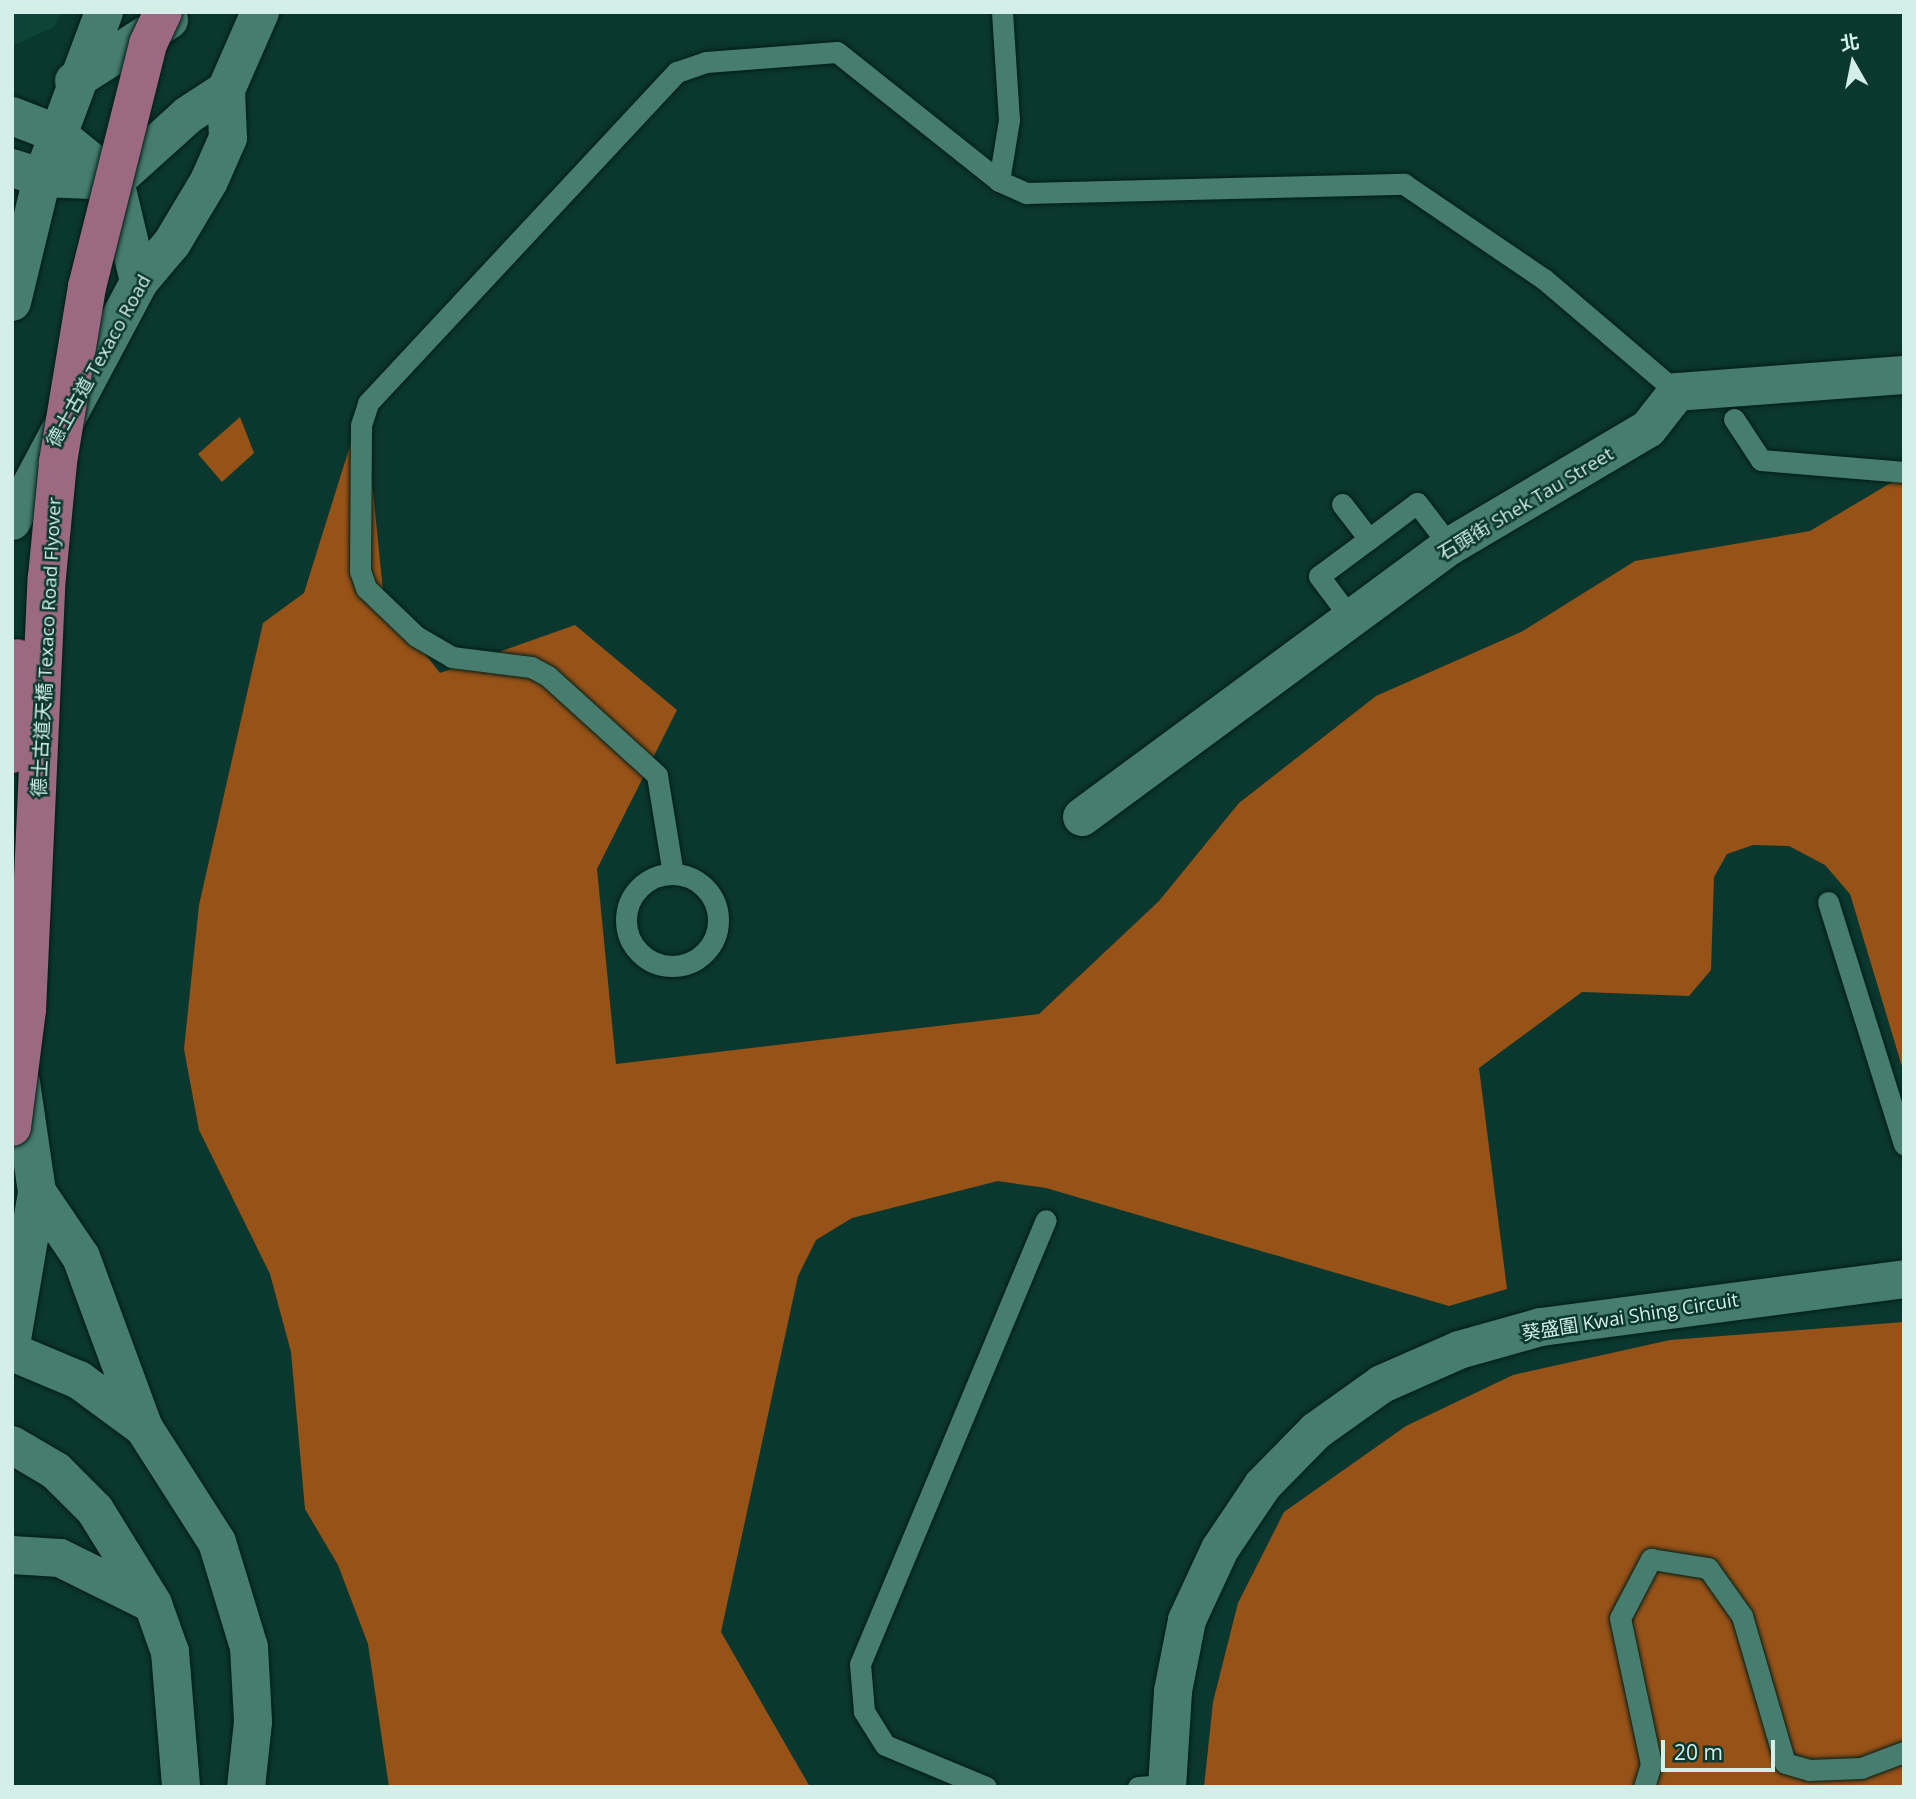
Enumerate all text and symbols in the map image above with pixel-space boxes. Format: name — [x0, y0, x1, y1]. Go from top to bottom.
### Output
north arrow — [1818, 28, 1888, 98]
text: 北 — [1838, 28, 1861, 57]
street label: 德士古道 Texaco Road — [42, 271, 156, 451]
street label: 石頭街 Shek Tau Street — [1434, 443, 1618, 565]
street label: 德士古道天橋 Texaco Road Flyover — [28, 497, 66, 797]
street label: 葵盛圍 Kwai Shing Circuit — [1520, 1289, 1740, 1345]
scale bar — [1664, 1726, 1778, 1770]
text: 20 m — [1674, 1738, 1723, 1766]

